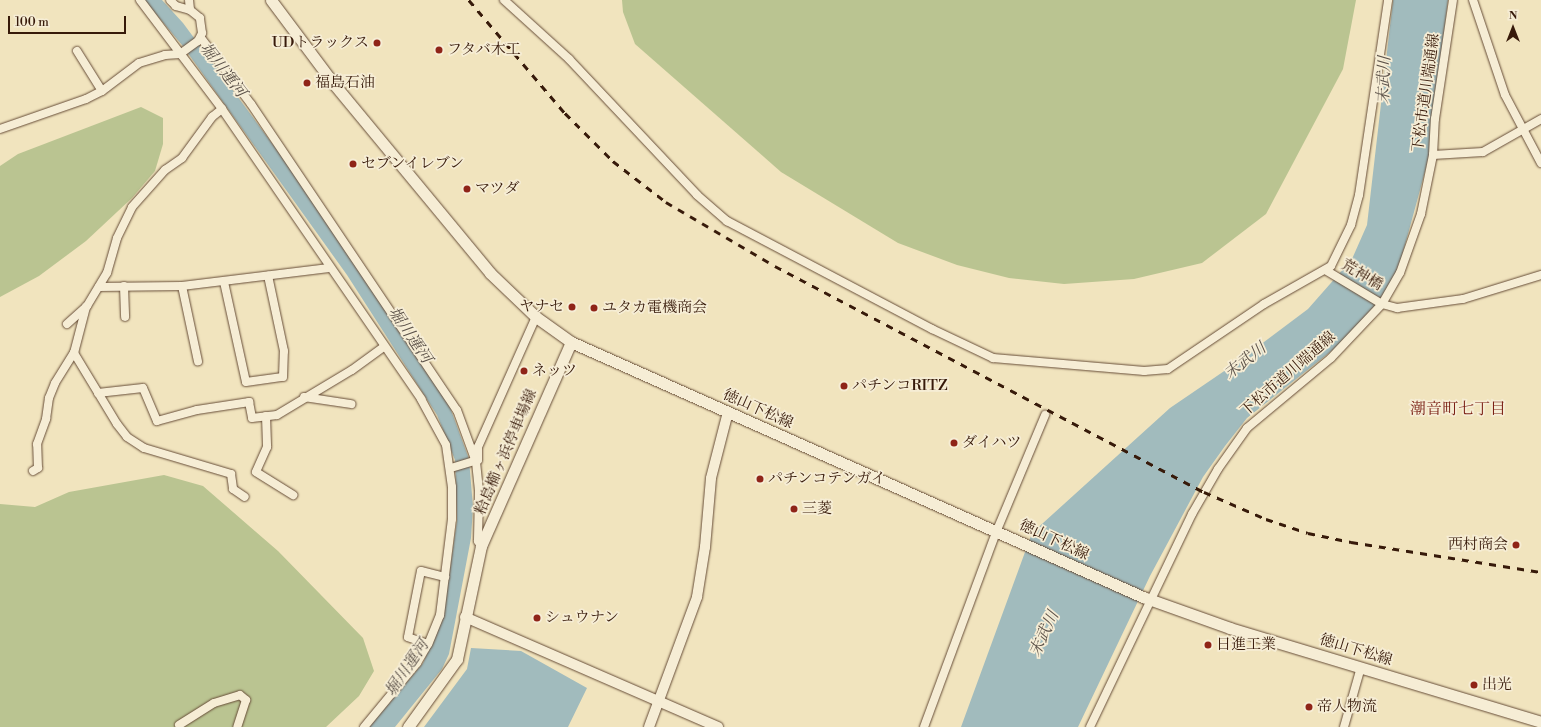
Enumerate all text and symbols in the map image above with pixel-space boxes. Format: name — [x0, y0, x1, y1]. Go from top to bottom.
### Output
scale bar — [10, 8, 128, 34]
north arrow — [1493, 8, 1533, 48]
text: N — [1509, 9, 1517, 23]
text: 100 m — [15, 15, 49, 30]
street label: 下松市道川端通線 — [1409, 32, 1443, 154]
place label: UDトラックス — [271, 34, 369, 52]
marker: UDトラックス — [372, 38, 382, 48]
water label: 堀川運河 — [196, 39, 250, 101]
place label: フタバ木工 — [447, 41, 522, 59]
marker: フタバ木工 — [434, 45, 444, 55]
water label: 末武川 — [1374, 56, 1394, 104]
place label: 福島石油 — [315, 74, 375, 92]
marker: 福島石油 — [302, 78, 312, 88]
place label: セブンイレブン — [361, 155, 466, 173]
marker: セブンイレブン — [348, 159, 358, 169]
place label: マツダ — [475, 180, 520, 198]
marker: マツダ — [462, 184, 472, 194]
street label: 荒神橋 — [1338, 256, 1386, 294]
place label: ヤナセ — [519, 298, 564, 316]
place label: ユタカ電機商会 — [602, 299, 707, 317]
marker: ヤナセ — [567, 302, 577, 312]
water label: 堀川運河 — [384, 303, 436, 367]
marker: ユタカ電機商会 — [589, 303, 599, 313]
street label: 下松市道川端通線 — [1237, 328, 1339, 420]
water label: 末武川 — [1220, 339, 1270, 383]
place label: ネッツ — [532, 362, 577, 380]
marker: ネッツ — [519, 366, 529, 376]
place label: パチンコRITZ — [852, 377, 948, 395]
marker: パチンコRITZ — [839, 381, 849, 391]
street label: 粭島櫛ヶ浜停車場線 — [471, 386, 541, 518]
street label: 徳山下松線 — [720, 386, 796, 432]
district label: 潮音町七丁目 — [1410, 399, 1506, 419]
place label: ダイハツ — [962, 434, 1022, 452]
marker: ダイハツ — [949, 438, 959, 448]
place label: パチンコテンガイ — [768, 470, 888, 488]
marker: パチンコテンガイ — [755, 474, 765, 484]
place label: 三菱 — [802, 500, 832, 518]
marker: 三菱 — [789, 504, 799, 514]
street label: 徳山下松線 — [1016, 516, 1092, 564]
place label: 西村商会 — [1448, 536, 1508, 554]
marker: 西村商会 — [1511, 540, 1521, 550]
water label: 末武川 — [1025, 608, 1063, 660]
place label: シュウナン — [545, 609, 620, 627]
marker: シュウナン — [532, 613, 542, 623]
street label: 徳山下松線 — [1318, 630, 1394, 670]
water label: 堀川運河 — [381, 636, 433, 700]
place label: 日進工業 — [1216, 636, 1276, 654]
marker: 日進工業 — [1203, 640, 1213, 650]
place label: 出光 — [1482, 676, 1512, 694]
marker: 出光 — [1469, 680, 1479, 690]
place label: 帝人物流 — [1317, 698, 1377, 716]
marker: 帝人物流 — [1304, 702, 1314, 712]

